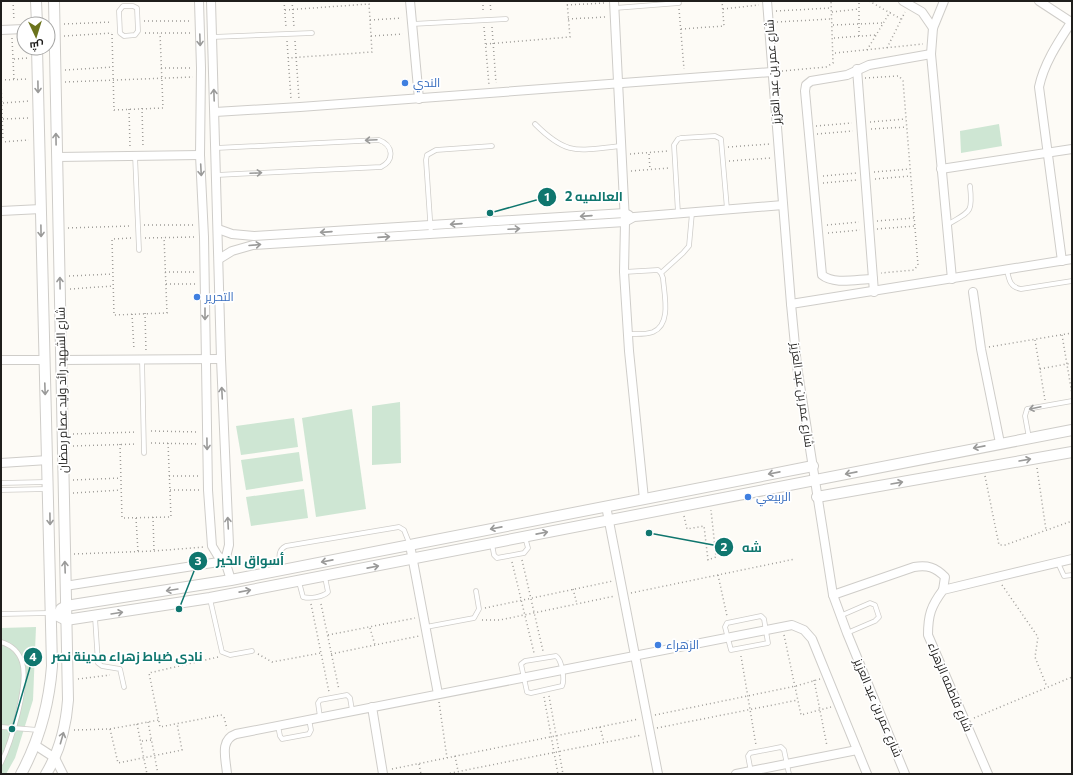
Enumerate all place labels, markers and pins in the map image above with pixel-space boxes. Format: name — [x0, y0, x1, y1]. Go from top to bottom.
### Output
place label: الندي — [413, 75, 440, 93]
marker: الندي — [400, 78, 410, 88]
callout: العالميه 2 — [537, 184, 631, 209]
place label: التحرير — [204, 289, 234, 304]
marker: التحرير — [192, 292, 202, 302]
place label: الربيعي — [756, 489, 791, 507]
marker: الربيعي — [743, 492, 753, 502]
callout: شه — [714, 535, 770, 560]
callout: أسواق الخير — [188, 548, 292, 573]
place label: الزهراء — [666, 637, 699, 652]
marker: الزهراء — [653, 640, 663, 650]
callout: نادى ضباط زهراء مدينة نصر — [23, 644, 210, 669]

